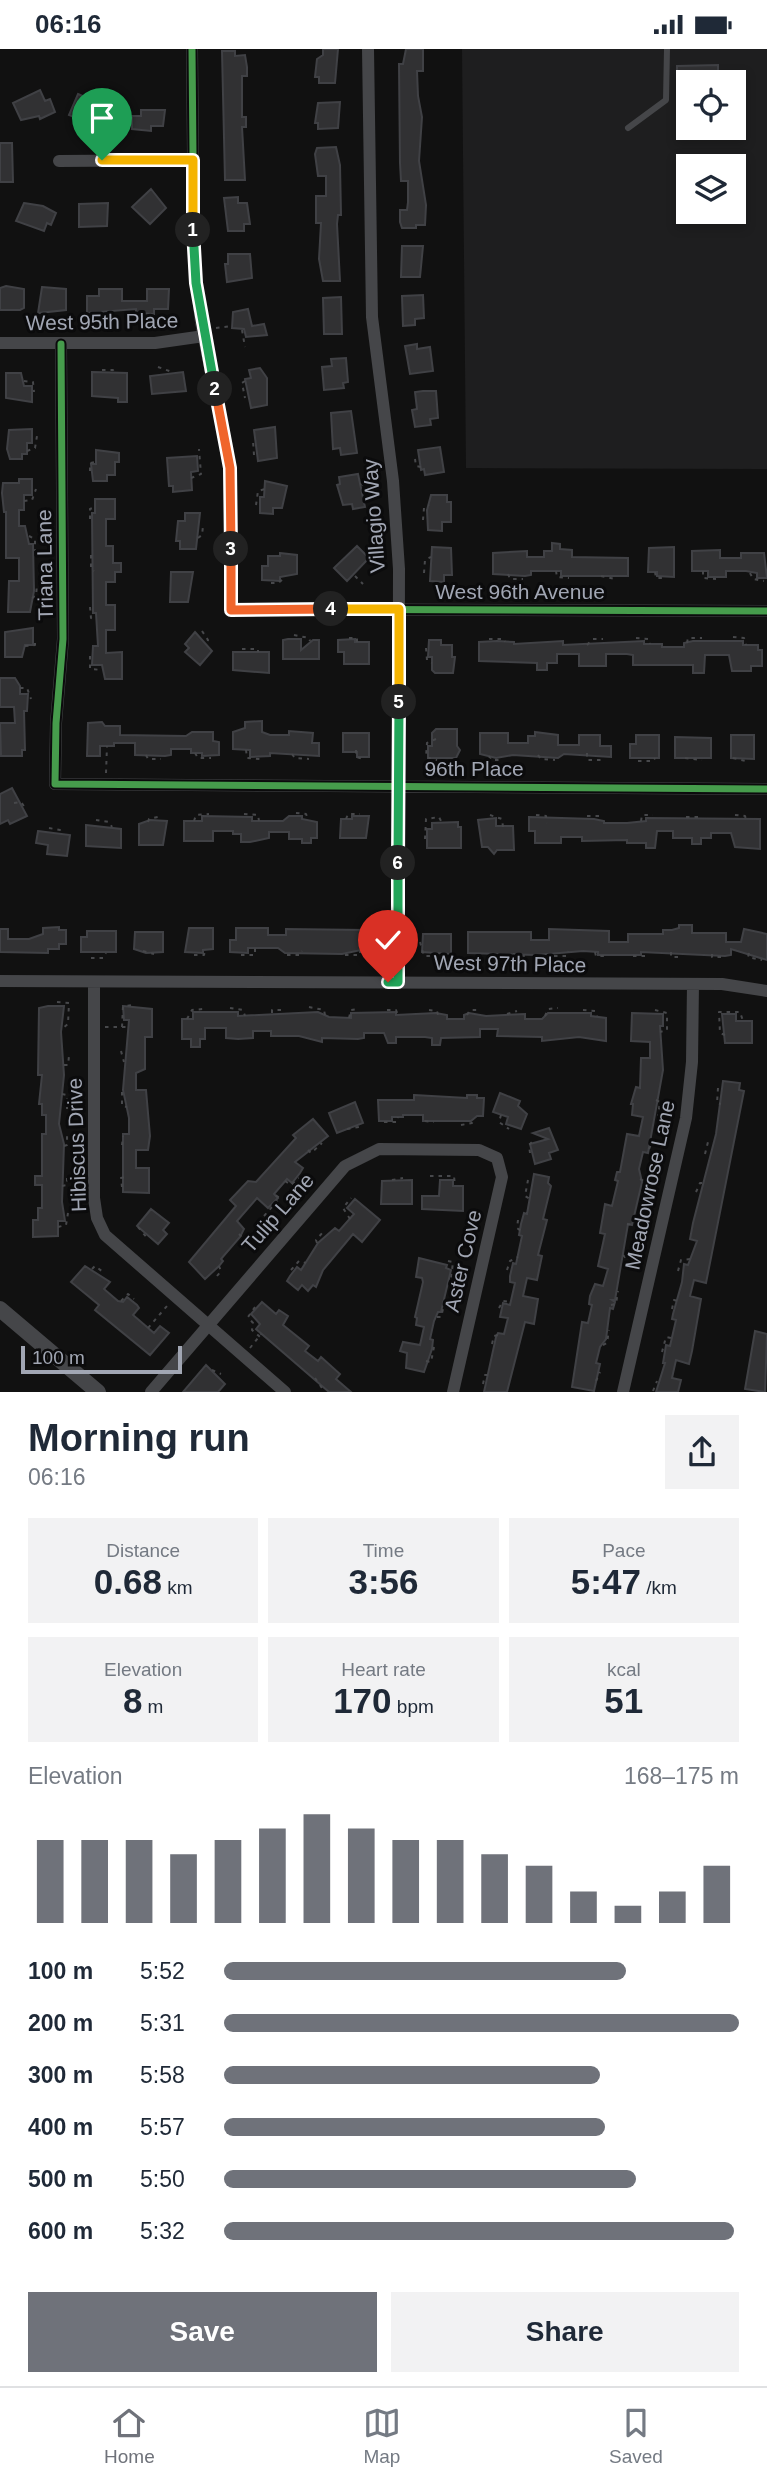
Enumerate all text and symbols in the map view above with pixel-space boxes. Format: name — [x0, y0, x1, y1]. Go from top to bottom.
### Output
text: 06:16 — [35, 9, 102, 39]
map controls — [676, 70, 746, 224]
button: locate — [676, 70, 746, 140]
pin — [72, 88, 132, 160]
icon: arrive — [83, 99, 121, 137]
button: layers — [676, 154, 746, 224]
pin: 1 — [176, 213, 210, 247]
text: 1 — [187, 219, 198, 240]
street label: West 95th Place — [26, 309, 178, 334]
pin: 2 — [198, 371, 232, 407]
text: 2 — [209, 378, 220, 399]
street label: Villagio Way — [358, 458, 389, 574]
street label: Triana Lane — [32, 509, 57, 621]
pin: 3 — [214, 531, 248, 567]
text: 3 — [225, 538, 236, 559]
street label: West 96th Avenue — [435, 580, 605, 603]
pin: 4 — [314, 591, 348, 627]
text: 4 — [325, 598, 336, 619]
pin: 5 — [382, 685, 416, 719]
text: 5 — [393, 691, 404, 712]
street label: 96th Place — [424, 757, 524, 780]
pin: 6 — [380, 845, 416, 881]
text: 6 — [392, 852, 403, 873]
pin — [358, 910, 418, 982]
icon: check — [369, 921, 407, 959]
street label: West 97th Place — [434, 951, 586, 976]
street label: Hibiscus Drive — [63, 1078, 90, 1212]
street label: Meadowrose Lane — [620, 1098, 679, 1272]
street label: Tulip Lane — [237, 1168, 318, 1257]
street label: Aster Cove — [440, 1208, 485, 1314]
scale bar — [21, 1343, 182, 1375]
text: 100 m — [32, 1347, 85, 1368]
button: share — [665, 1415, 739, 1489]
text: Morning run — [28, 1417, 250, 1459]
text: 06:16 — [28, 1464, 86, 1490]
text: Distance — [106, 1540, 180, 1561]
text: Time — [363, 1540, 404, 1561]
text: Pace — [602, 1540, 645, 1561]
text: 0.68 — [94, 1562, 162, 1601]
text: 3:56 — [348, 1562, 419, 1601]
text: 5:47 — [571, 1562, 641, 1601]
text: km — [162, 1577, 193, 1598]
text: /km — [641, 1577, 677, 1598]
text: Elevation — [104, 1659, 182, 1680]
text: Heart rate — [341, 1659, 426, 1680]
text: kcal — [607, 1659, 641, 1680]
text: 8 — [123, 1681, 142, 1720]
text: 170 — [333, 1681, 392, 1720]
text: 51 — [604, 1681, 643, 1720]
text: m — [142, 1696, 163, 1717]
text: bpm — [392, 1696, 434, 1717]
text: Elevation — [28, 1763, 123, 1789]
text: 168–175 m — [624, 1763, 739, 1789]
text: 100 m — [28, 1958, 93, 1984]
text: 5:52 — [140, 1958, 185, 1984]
text: 200 m — [28, 2010, 93, 2036]
text: 5:31 — [140, 2010, 185, 2036]
text: 300 m — [28, 2062, 93, 2088]
text: 5:58 — [140, 2062, 185, 2088]
text: 400 m — [28, 2114, 93, 2140]
text: 5:57 — [140, 2114, 185, 2140]
text: 500 m — [28, 2166, 93, 2192]
text: 5:50 — [140, 2166, 185, 2192]
text: 600 m — [28, 2218, 93, 2244]
text: 5:32 — [140, 2218, 185, 2244]
button: Save — [28, 2292, 377, 2372]
button: Share — [391, 2292, 739, 2372]
tab: Home — [104, 2404, 155, 2468]
tab: Map — [363, 2404, 401, 2468]
tab: Saved — [609, 2404, 663, 2468]

